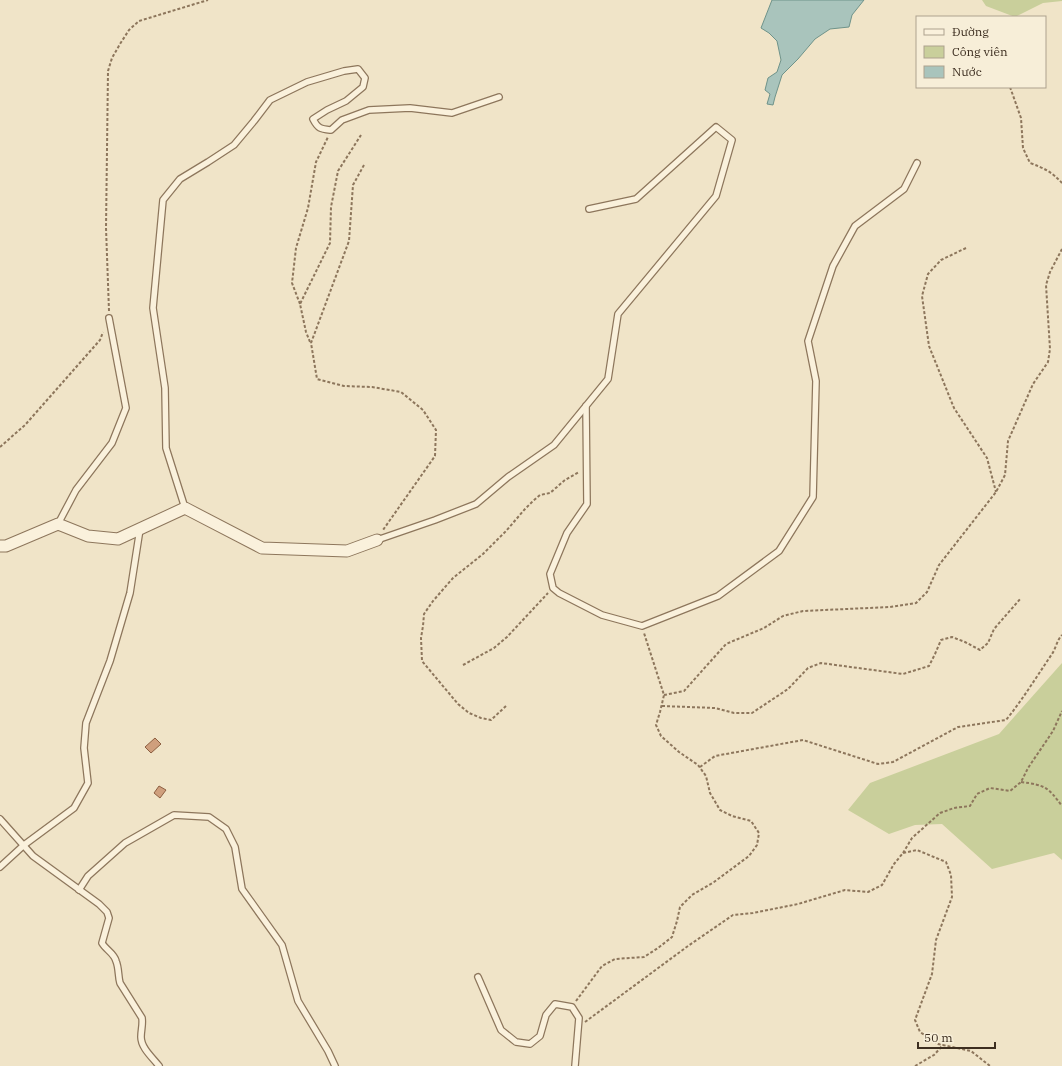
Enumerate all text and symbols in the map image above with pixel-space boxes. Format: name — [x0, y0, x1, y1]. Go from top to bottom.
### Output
legend — [916, 16, 1046, 88]
text: Đường — [952, 24, 989, 39]
text: Công viên — [952, 44, 1008, 59]
text: Nước — [952, 64, 982, 79]
scale bar — [918, 1024, 995, 1050]
text: 50 m — [924, 1030, 953, 1045]

